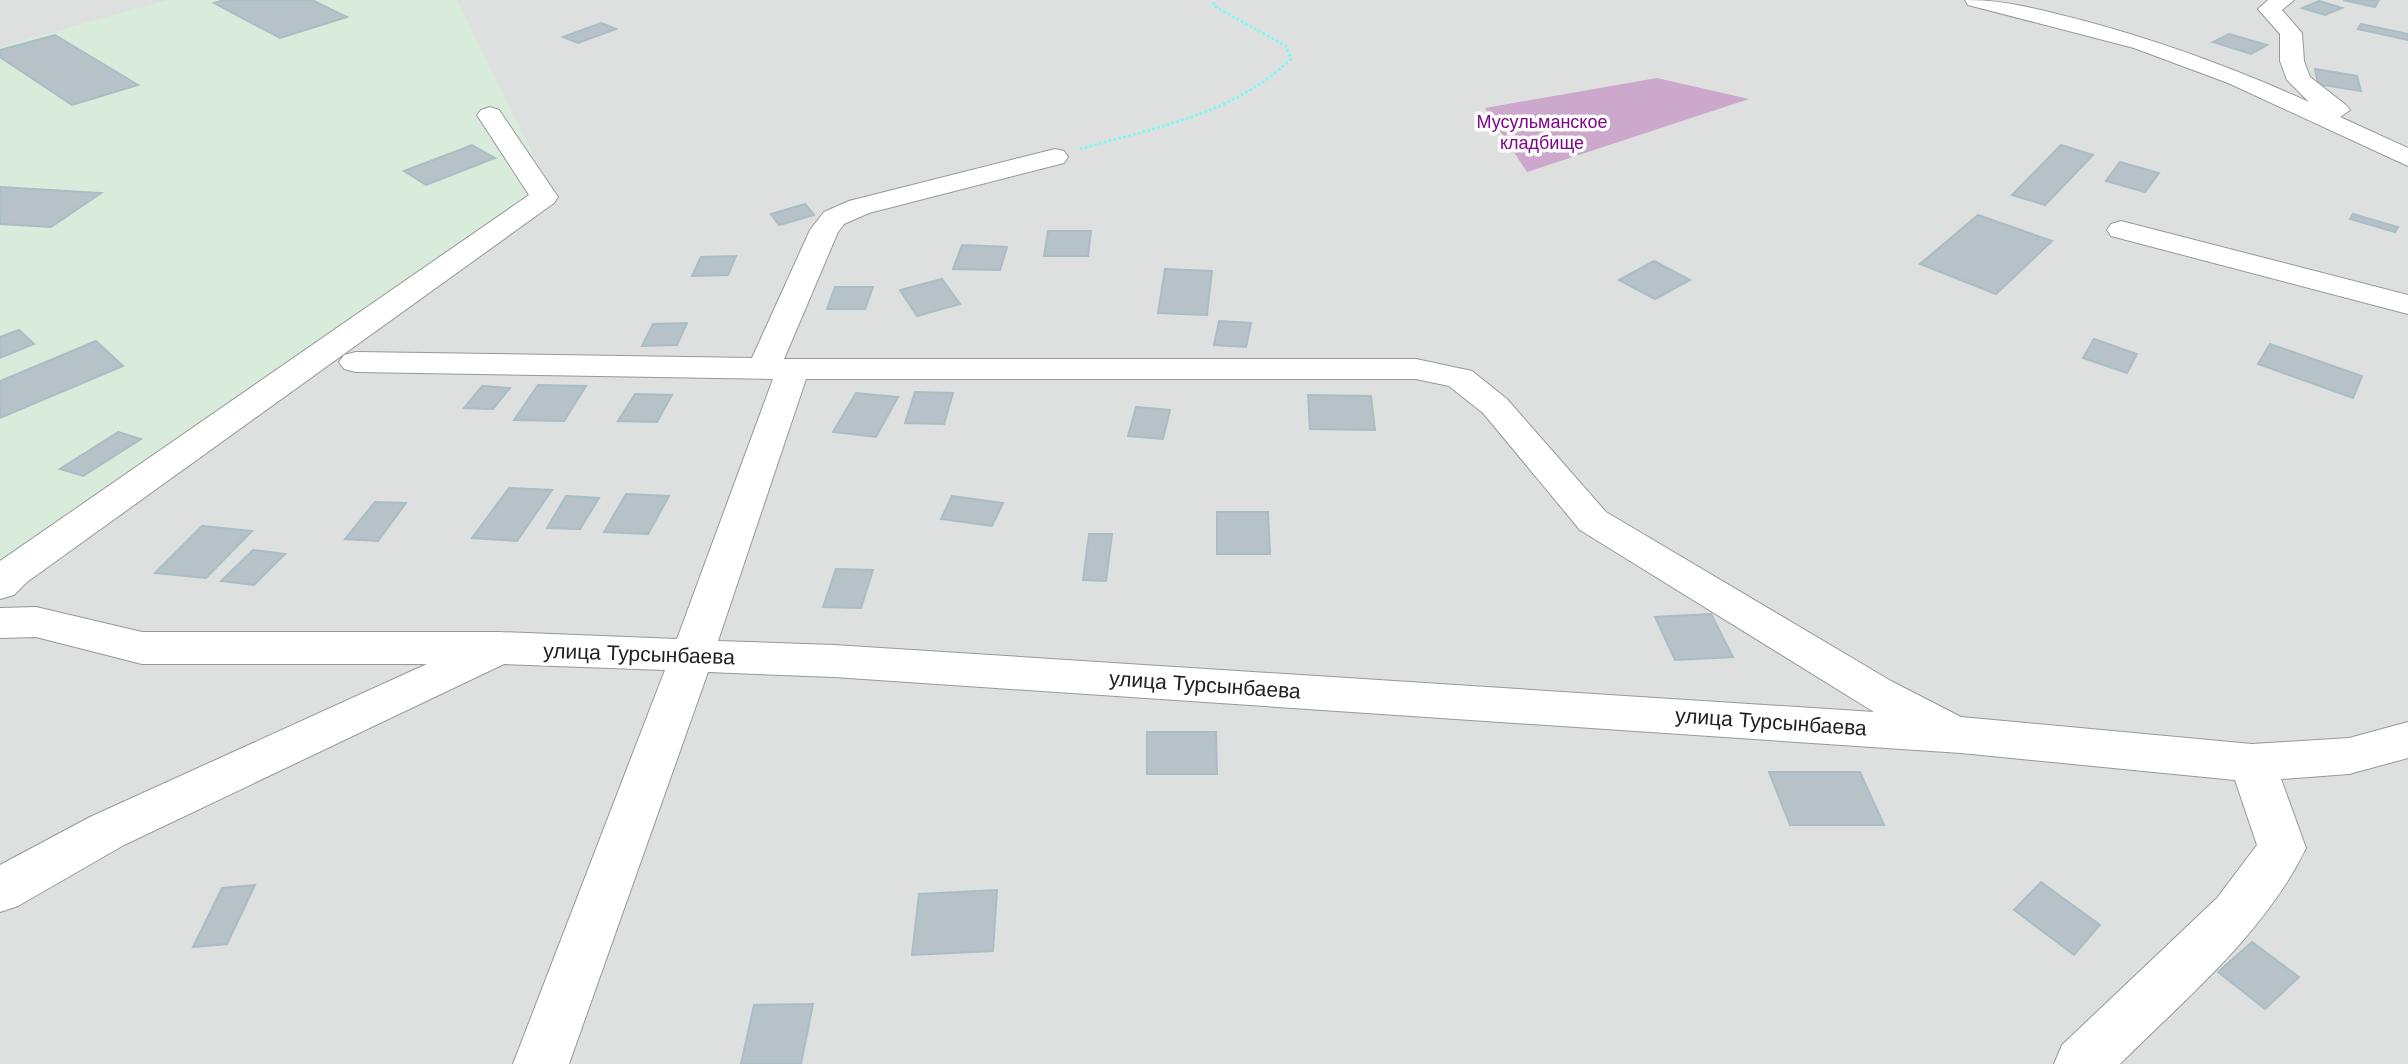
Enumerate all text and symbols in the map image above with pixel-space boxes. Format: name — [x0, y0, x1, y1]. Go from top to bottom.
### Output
park label: Мусульманское кладбище — [1477, 112, 1607, 153]
street label: улица Турсынбаева — [543, 639, 736, 668]
street label: улица Турсынбаева — [1109, 666, 1302, 703]
street label: улица Турсынбаева — [1675, 703, 1868, 740]

